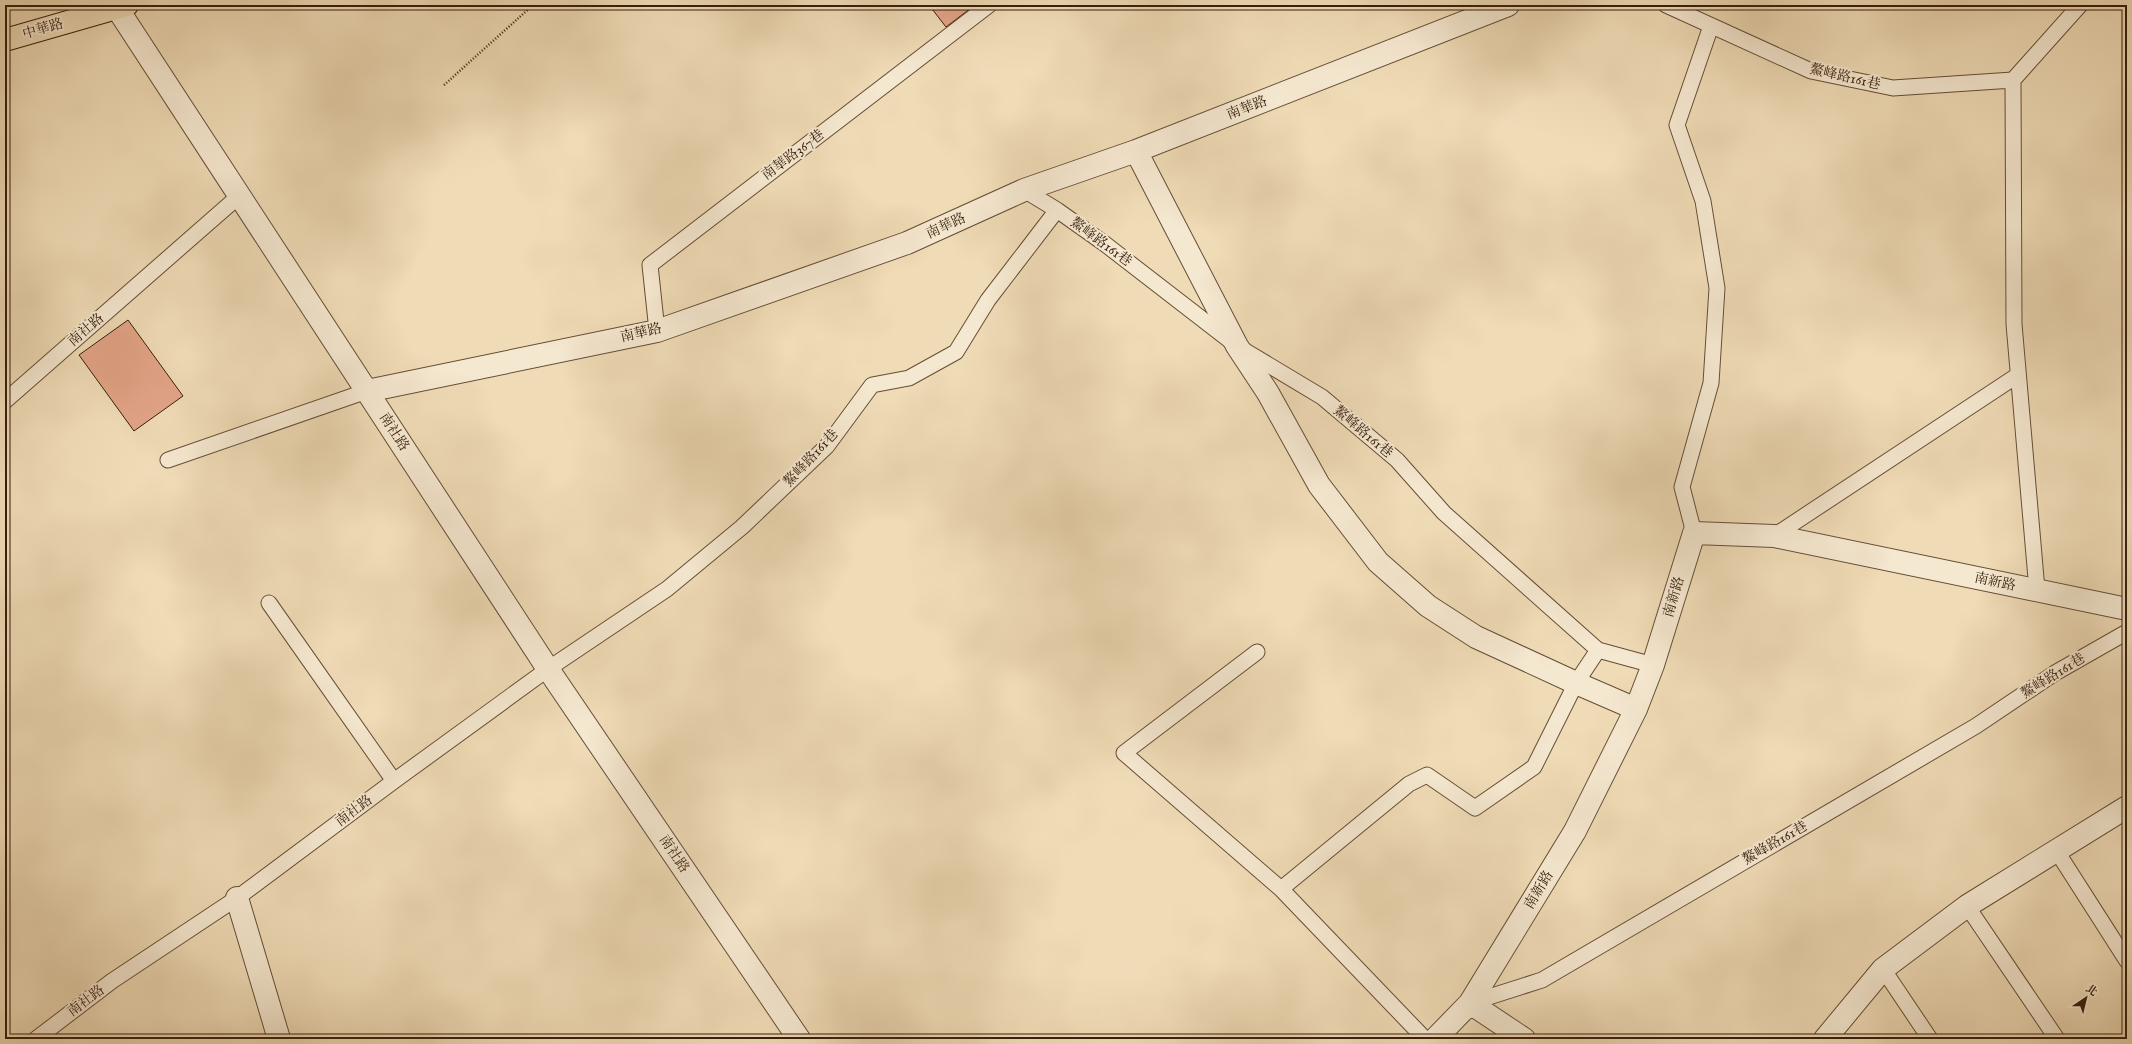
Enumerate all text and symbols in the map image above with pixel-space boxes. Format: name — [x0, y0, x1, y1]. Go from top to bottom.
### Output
street label: 中華路 — [20, 15, 66, 43]
street label: 鰲峰路161巷 — [1808, 60, 1882, 94]
street label: 南華路 — [1224, 92, 1270, 124]
street label: 南華路367巷 — [758, 126, 828, 184]
street label: 南華路 — [923, 209, 969, 243]
street label: 鰲峰路161巷 — [1066, 213, 1136, 271]
street label: 南社路 — [64, 309, 108, 351]
street label: 南華路 — [619, 320, 663, 346]
street label: 鰲峰路161巷 — [1330, 402, 1396, 462]
street label: 南社路 — [375, 409, 413, 455]
street label: 鰲峰路161巷 — [780, 425, 842, 491]
street label: 南新路 — [1973, 569, 2017, 595]
street label: 南新路 — [1659, 574, 1689, 620]
street label: 鰲峰路161巷 — [2018, 649, 2088, 703]
street label: 南社路 — [332, 791, 376, 831]
street label: 鰲峰路161巷 — [1739, 817, 1811, 869]
street label: 南社路 — [655, 832, 693, 876]
street label: 南新路 — [1520, 867, 1558, 913]
north arrow — [2066, 978, 2106, 1018]
street label: 南社路 — [64, 981, 108, 1021]
text: 北 — [2083, 982, 2100, 1000]

